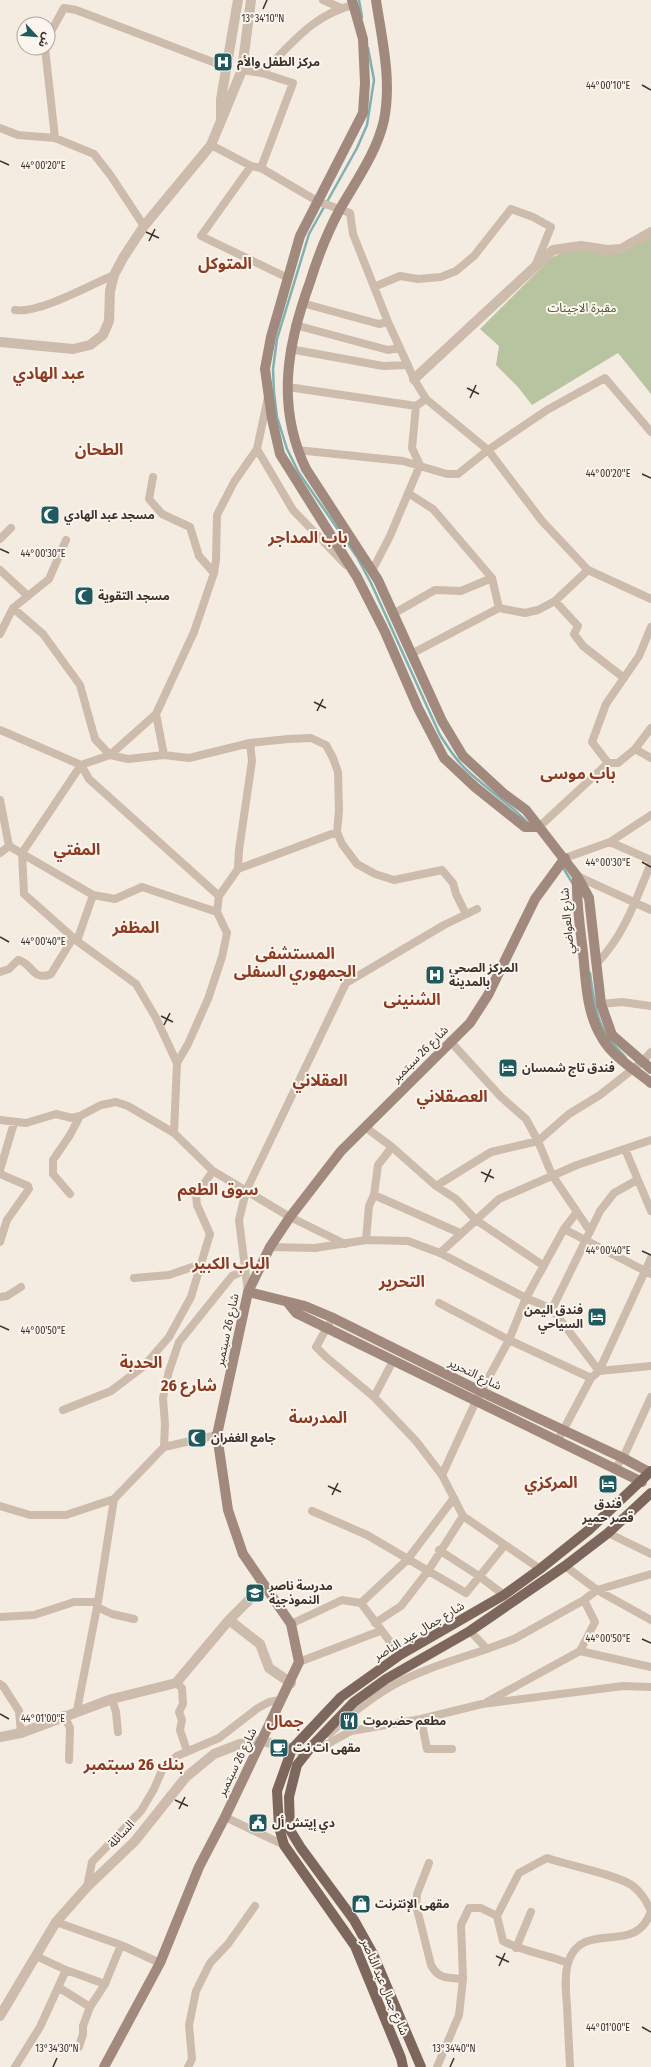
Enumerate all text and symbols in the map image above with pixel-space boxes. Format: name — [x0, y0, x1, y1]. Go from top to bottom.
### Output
text: 13°34'10"N — [242, 13, 284, 25]
north arrow — [16, 16, 56, 56]
text: ش — [35, 31, 54, 50]
hospital icon: مركز الطفل والأم — [212, 51, 234, 73]
place label: مركز الطفل والأم — [237, 55, 320, 71]
text: 44°00'10"E — [586, 80, 630, 92]
text: 44°00'20"E — [21, 160, 66, 172]
district label: المتوكل — [198, 254, 252, 273]
park label: مقبرة الاجينات — [547, 301, 617, 315]
district label: عبد الهادي — [13, 364, 85, 386]
district label: الطحان — [75, 440, 123, 459]
text: 44°00'20"E — [586, 468, 631, 480]
mosque icon: مسجد عبد الهادي — [39, 504, 61, 526]
place label: مسجد عبد الهادي — [64, 508, 155, 525]
district label: باب المداجر — [267, 528, 348, 547]
text: 44°00'30"E — [21, 548, 66, 560]
mosque icon: مسجد التقوية — [73, 585, 95, 607]
place label: مسجد التقوية — [98, 589, 170, 603]
district label: باب موسى — [540, 764, 616, 783]
district label: المفتي — [54, 840, 100, 862]
text: 44°00'30"E — [586, 857, 631, 869]
street label: شارع العواضي — [557, 887, 580, 955]
district label: المظفر — [112, 918, 159, 937]
text: 44°00'40"E — [21, 936, 66, 948]
district label: المستشفى الجمهوري السفلى — [234, 944, 356, 984]
place label: المركز الصحي بالمدينة — [449, 961, 518, 989]
hospital icon: المركز الصحي بالمدينة — [424, 964, 446, 986]
district label: الشنينى — [383, 990, 441, 1009]
street label: شارع 26 سبتمبر — [388, 1023, 453, 1087]
hotel icon: فندق تاج شمسان — [497, 1057, 519, 1079]
place label: فندق تاج شمسان — [522, 1061, 615, 1077]
district label: العقلاني — [292, 1071, 348, 1093]
district label: العصقلاني — [416, 1087, 488, 1109]
district label: سوق الطعم — [178, 1180, 258, 1202]
text: 44°00'40"E — [586, 1245, 631, 1257]
district label: الباب الكبير — [191, 1254, 270, 1273]
district label: التحرير — [378, 1272, 425, 1291]
street label: شارع 26 سبتمبر — [212, 1292, 244, 1369]
place label: فندق اليمن السياحي — [524, 1303, 583, 1334]
hotel icon: فندق اليمن السياحي — [586, 1306, 608, 1328]
text: 44°00'50"E — [21, 1325, 66, 1337]
district label: الحدبة — [120, 1353, 162, 1372]
street label: شارع التحرير — [445, 1355, 504, 1395]
district label: شارع 26 — [160, 1376, 217, 1397]
district label: المدرسة — [289, 1408, 347, 1427]
mosque icon: جامع الغفران — [186, 1427, 208, 1449]
place label: جامع الغفران — [211, 1431, 276, 1447]
district label: المركزي — [524, 1473, 578, 1495]
hotel icon: فندق قصر حمير — [597, 1473, 619, 1495]
place label: فندق قصر حمير — [581, 1497, 634, 1525]
place label: مدرسة ناصر النموذجية — [268, 1579, 333, 1607]
school or university icon: مدرسة ناصر النموذجية — [244, 1582, 266, 1604]
street label: شارع جمال عبد الناصر — [370, 1598, 468, 1666]
text: 44°00'50"E — [586, 1633, 631, 1645]
restaurant icon: مطعم حضرموت — [338, 1710, 360, 1732]
district label: جمال — [267, 1712, 304, 1731]
text: 44°01'00"E — [21, 1713, 65, 1725]
place label: مطعم حضرموت — [363, 1714, 446, 1730]
street label: شارع 26 سبتمبر — [214, 1726, 261, 1800]
cafe icon: مقهى ات نت — [268, 1737, 290, 1759]
place label: مقهى ات نت — [293, 1741, 361, 1755]
district label: بنك 26 سبتمبر — [83, 1755, 184, 1774]
public building icon: دي إيتش أل — [247, 1812, 269, 1834]
place label: دي إيتش أل — [272, 1815, 335, 1833]
street label: السائلة — [105, 1817, 137, 1851]
shop icon: مقهى الإنترنت — [350, 1893, 372, 1915]
place label: مقهى الإنترنت — [375, 1897, 449, 1913]
street label: شارع جمال عبد الناصر — [356, 1936, 412, 2038]
text: 44°01'00"E — [586, 2022, 630, 2034]
text: 13°34'30"N — [35, 2043, 79, 2055]
text: 13°34'40"N — [432, 2043, 476, 2055]

